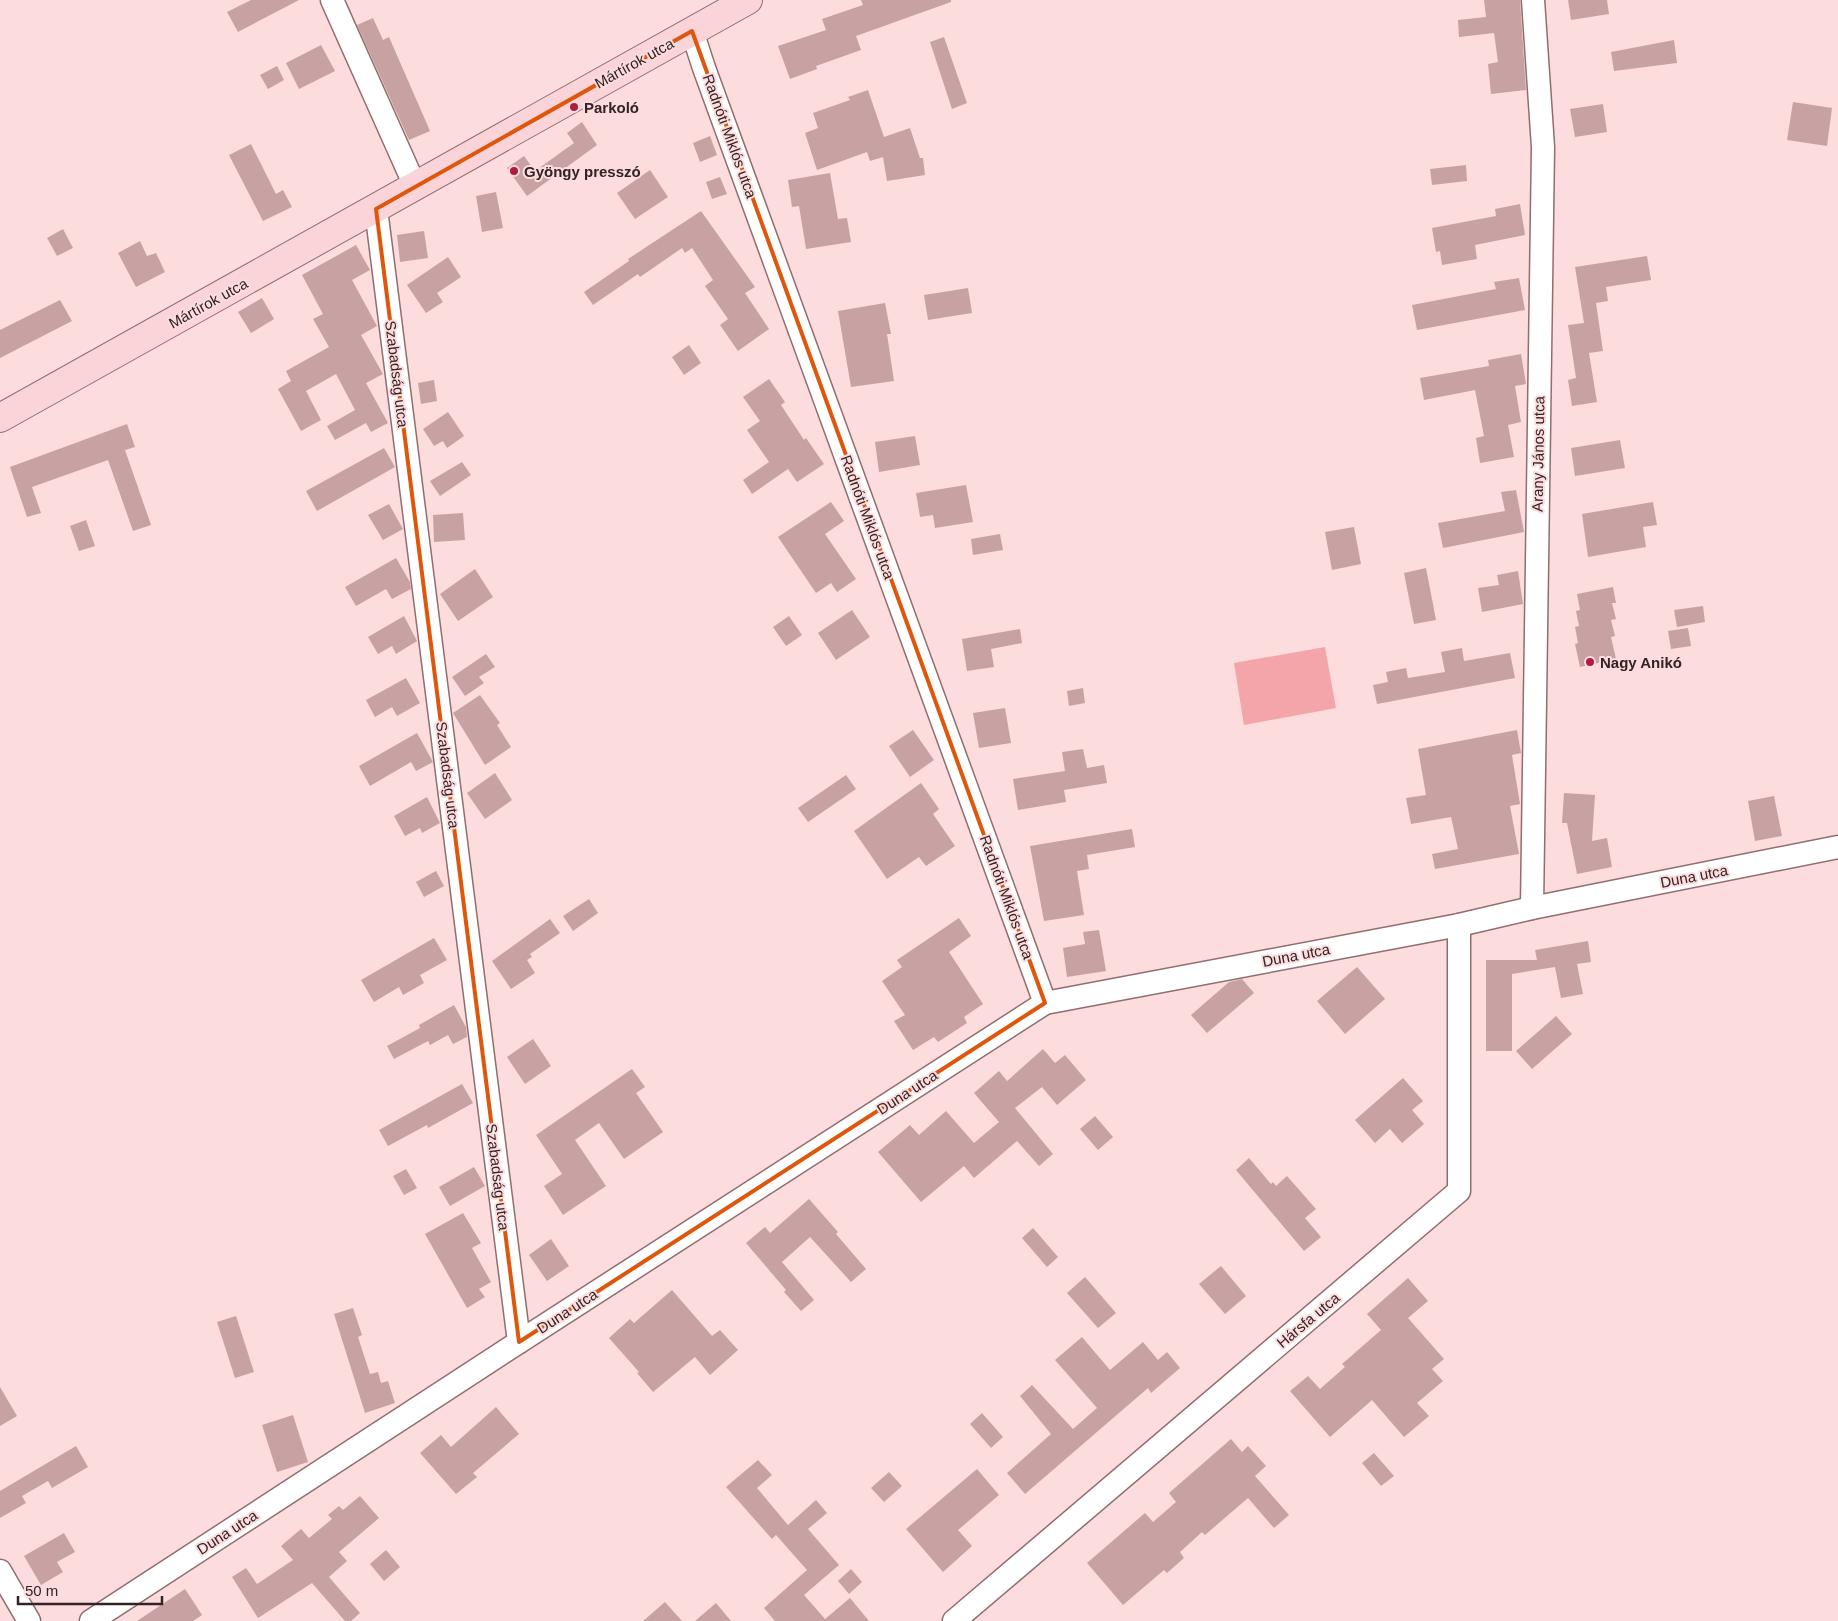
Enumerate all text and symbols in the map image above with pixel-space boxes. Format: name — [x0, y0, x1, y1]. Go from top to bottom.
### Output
street label: Mártírok utca — [592, 34, 677, 92]
street label: Radnóti Miklós utca — [700, 72, 761, 201]
place label: Parkoló — [584, 99, 639, 116]
marker: Parkoló — [568, 101, 580, 113]
place label: Gyöngy presszó — [524, 163, 641, 180]
marker: Gyöngy presszó — [508, 165, 520, 177]
street label: Mártírok utca — [166, 274, 251, 332]
street label: Szabadság utca — [382, 320, 412, 429]
street label: Arany János utca — [1528, 395, 1548, 512]
street label: Radnóti Miklós utca — [838, 453, 899, 582]
place label: Nagy Anikó — [1600, 654, 1682, 671]
marker: Nagy Anikó — [1584, 656, 1596, 668]
street label: Szabadság utca — [433, 721, 463, 830]
street label: Radnóti Miklós utca — [977, 833, 1038, 962]
street label: Duna utca — [1659, 861, 1730, 891]
street label: Duna utca — [1261, 940, 1332, 970]
street label: Duna utca — [874, 1066, 941, 1118]
street label: Szabadság utca — [483, 1123, 513, 1232]
street label: Duna utca — [534, 1285, 601, 1337]
street label: Hársfa utca — [1273, 1288, 1343, 1351]
street label: Duna utca — [194, 1506, 261, 1558]
scale bar — [18, 1574, 161, 1606]
text: 50 m — [25, 1582, 58, 1599]

